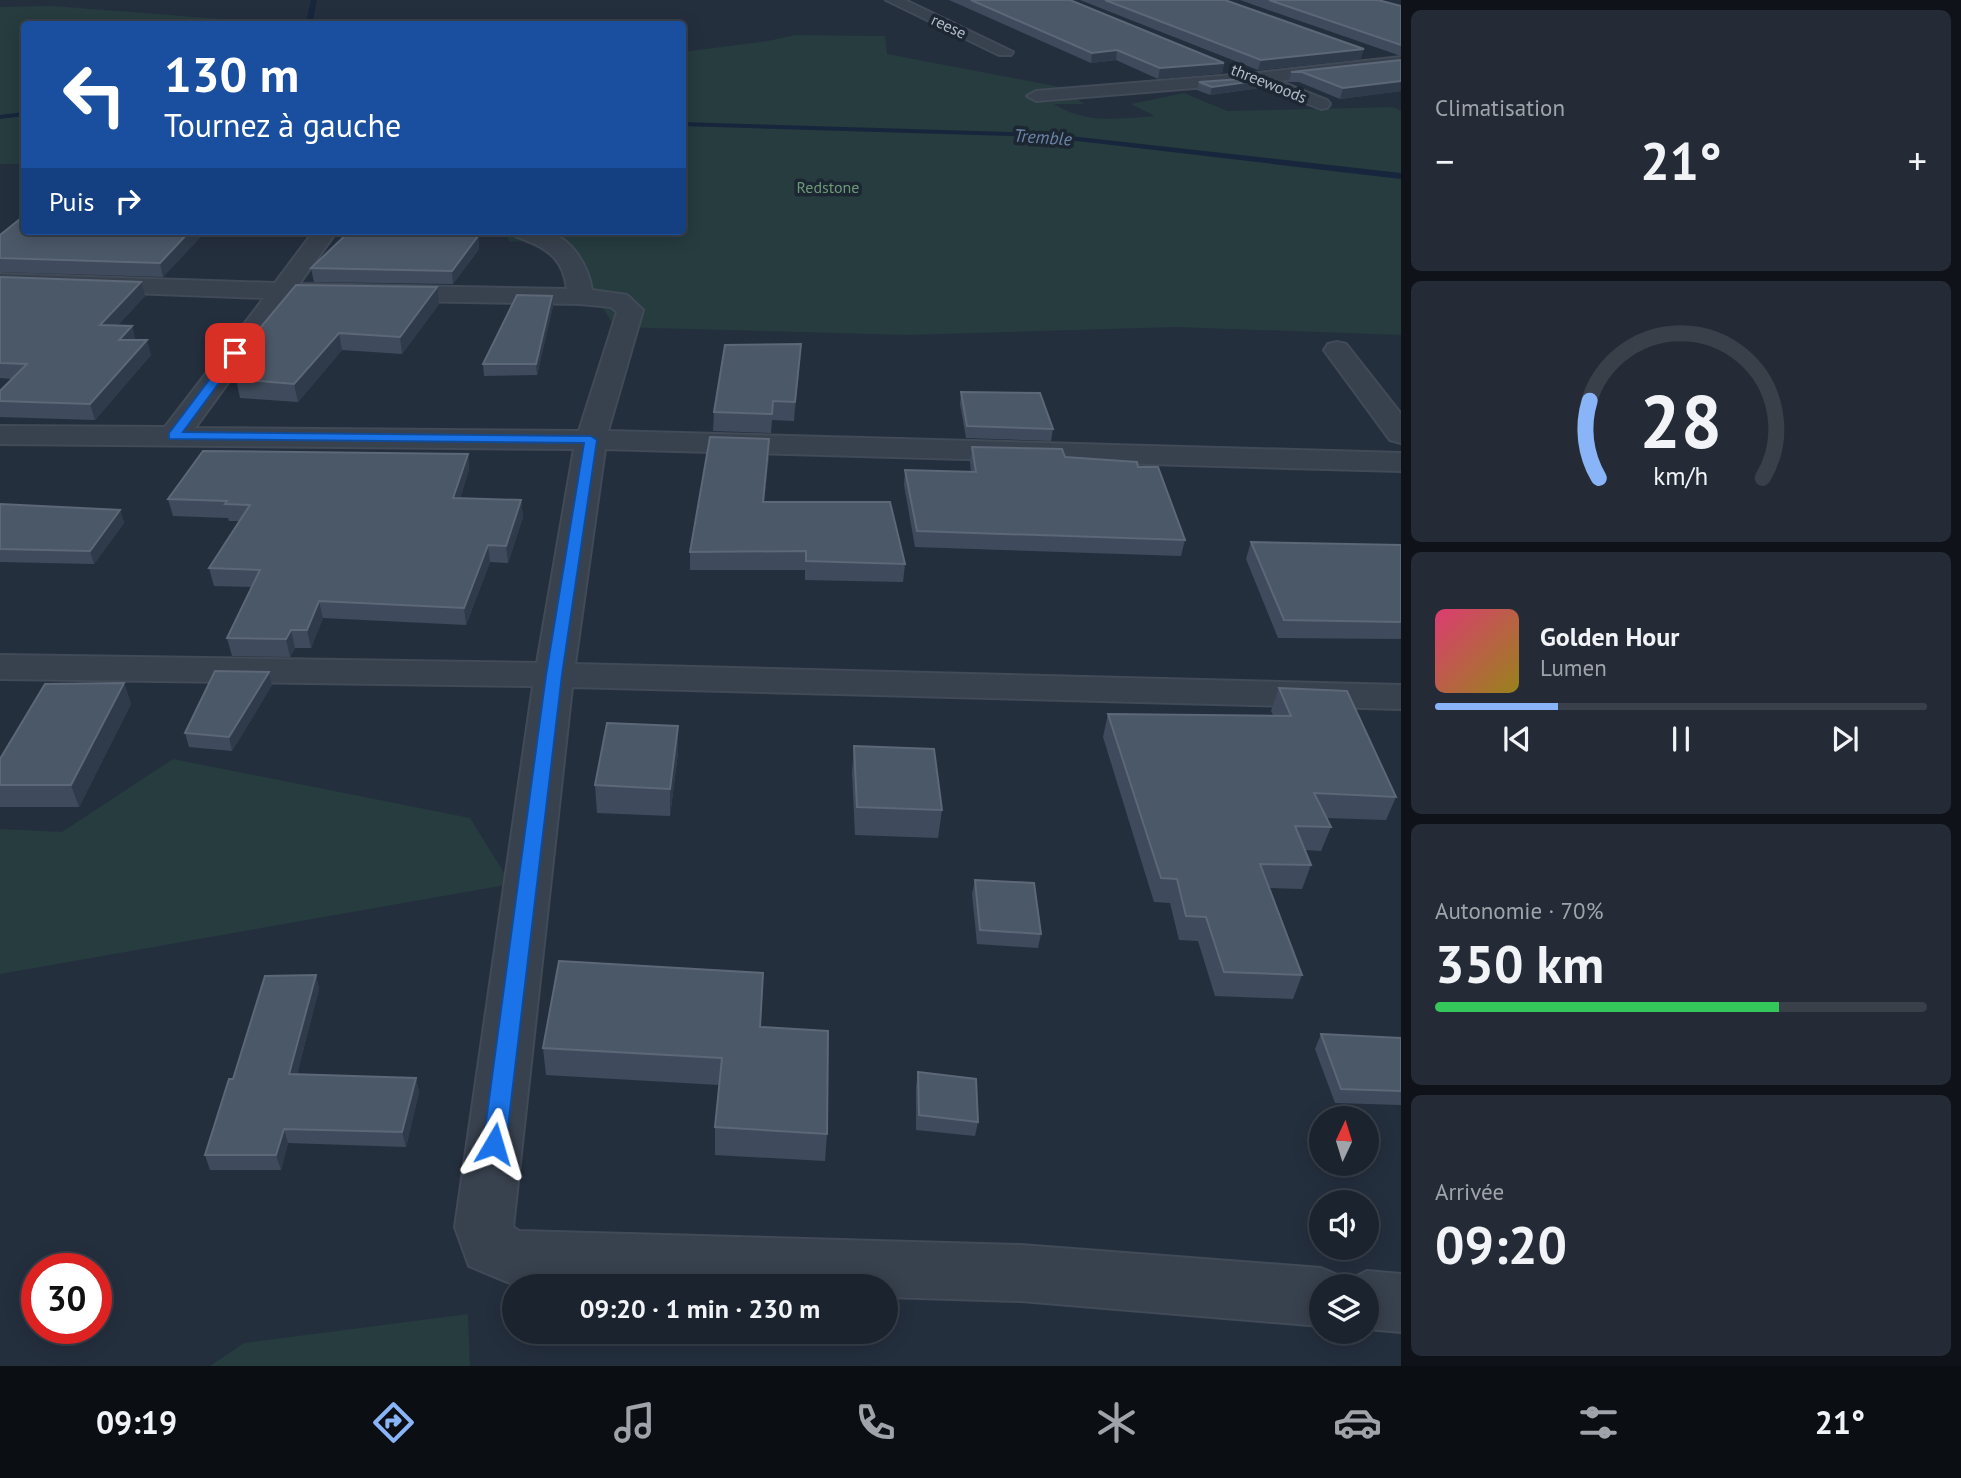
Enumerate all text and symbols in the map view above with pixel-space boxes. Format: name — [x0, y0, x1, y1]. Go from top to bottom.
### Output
street label: reese — [928, 9, 970, 43]
text: 130 m — [164, 42, 299, 106]
icon: left — [49, 49, 140, 140]
street label: threewoods — [1228, 59, 1310, 107]
text: Climatisation — [1435, 93, 1565, 122]
text: Tournez à gauche — [164, 104, 401, 146]
water label: Tremble — [1013, 124, 1073, 151]
text: 21° — [1640, 127, 1722, 194]
text: − — [1435, 136, 1454, 185]
text: + — [1908, 136, 1927, 185]
park label: Redstone — [797, 177, 859, 197]
icon: right — [109, 182, 147, 220]
text: Puis — [49, 185, 95, 218]
pin — [205, 323, 265, 383]
icon: arrive — [216, 334, 254, 372]
text: 28 — [1640, 374, 1722, 468]
text: km/h — [1654, 460, 1708, 492]
text: Golden Hour — [1540, 620, 1679, 653]
text: Lumen — [1540, 653, 1607, 682]
icon: previous — [1498, 720, 1536, 758]
icon: pause — [1662, 720, 1700, 758]
icon: next — [1826, 720, 1864, 758]
text: Autonomie · 70% — [1435, 896, 1603, 925]
text: 350 km — [1435, 930, 1604, 997]
north arrow — [1309, 1106, 1379, 1176]
map controls — [1309, 1106, 1379, 1344]
position arrow — [457, 1107, 531, 1181]
text: Arrivée — [1435, 1177, 1504, 1206]
button: sound — [1309, 1190, 1379, 1260]
text: 09:20 — [1435, 1211, 1567, 1278]
speed limit sign: 30 — [21, 1253, 112, 1344]
button: layers — [1309, 1274, 1379, 1344]
text: 09:20 · 1 min · 230 m — [580, 1292, 820, 1325]
icon: directions — [369, 1398, 418, 1447]
icon: music — [610, 1398, 659, 1447]
icon: phone — [851, 1398, 900, 1447]
icon: climate — [1092, 1398, 1141, 1447]
icon: car — [1333, 1398, 1382, 1447]
icon: filters — [1574, 1398, 1623, 1447]
text: 09:19 — [96, 1401, 177, 1443]
text: 21° — [1815, 1401, 1865, 1443]

